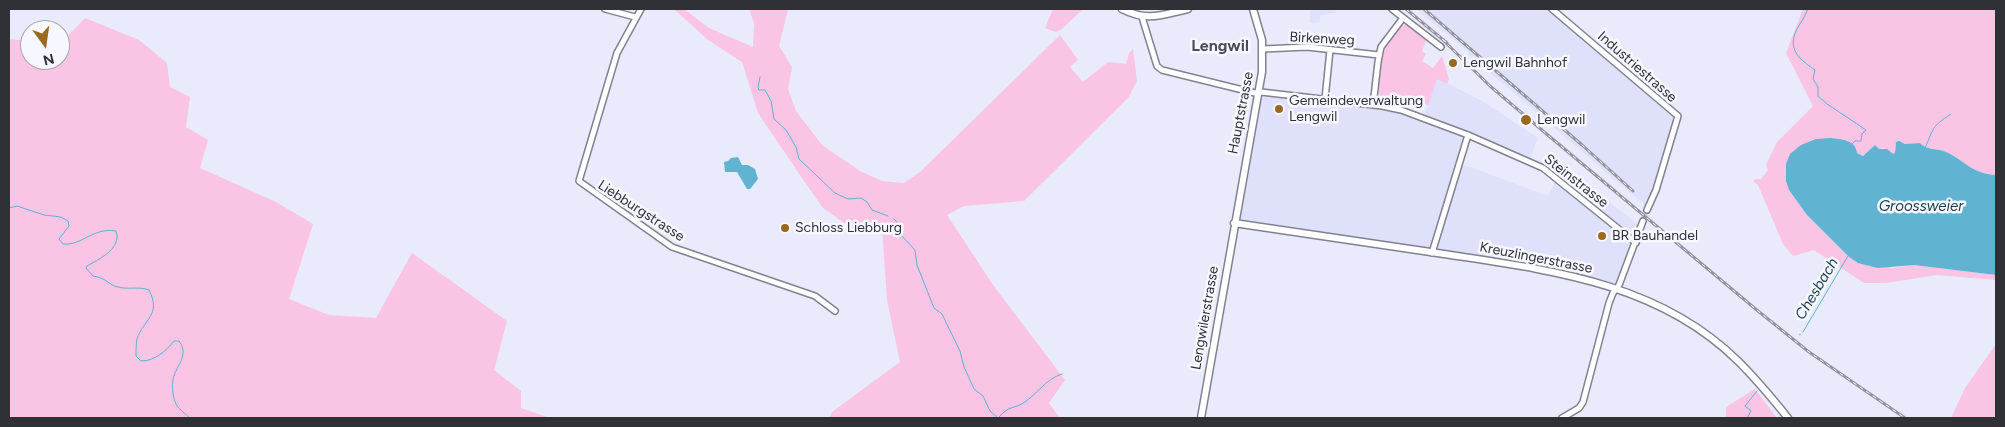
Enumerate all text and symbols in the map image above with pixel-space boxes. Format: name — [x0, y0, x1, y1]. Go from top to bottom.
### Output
north arrow — [20, 20, 70, 70]
street label: Industriestrasse — [1594, 28, 1680, 106]
street label: Birkenweg — [1289, 29, 1355, 49]
district label: Lengwil — [1191, 36, 1249, 56]
text: N — [41, 50, 56, 69]
place label: Lengwil Bahnhof — [1463, 55, 1567, 71]
marker: Lengwil Bahnhof — [1447, 57, 1459, 69]
street label: Hauptstrasse — [1225, 70, 1257, 156]
place label: Gemeindeverwaltung Lengwil — [1289, 93, 1423, 125]
marker: Gemeindeverwaltung Lengwil — [1273, 103, 1285, 115]
place label: Lengwil — [1537, 112, 1585, 128]
marker: Lengwil — [1519, 113, 1533, 127]
street label: Steinstrasse — [1541, 151, 1611, 211]
street label: Liebburgstrasse — [595, 177, 687, 245]
water label: Groossweier — [1879, 198, 1963, 216]
place label: Schloss Liebburg — [795, 220, 902, 236]
marker: Schloss Liebburg — [779, 222, 791, 234]
place label: BR Bauhandel — [1612, 228, 1698, 244]
marker: BR Bauhandel — [1596, 230, 1608, 242]
street label: Kreuzlingerstrasse — [1478, 239, 1594, 277]
water label: Chesbach — [1792, 255, 1842, 323]
street label: Lengwilerstrasse — [1188, 265, 1222, 371]

